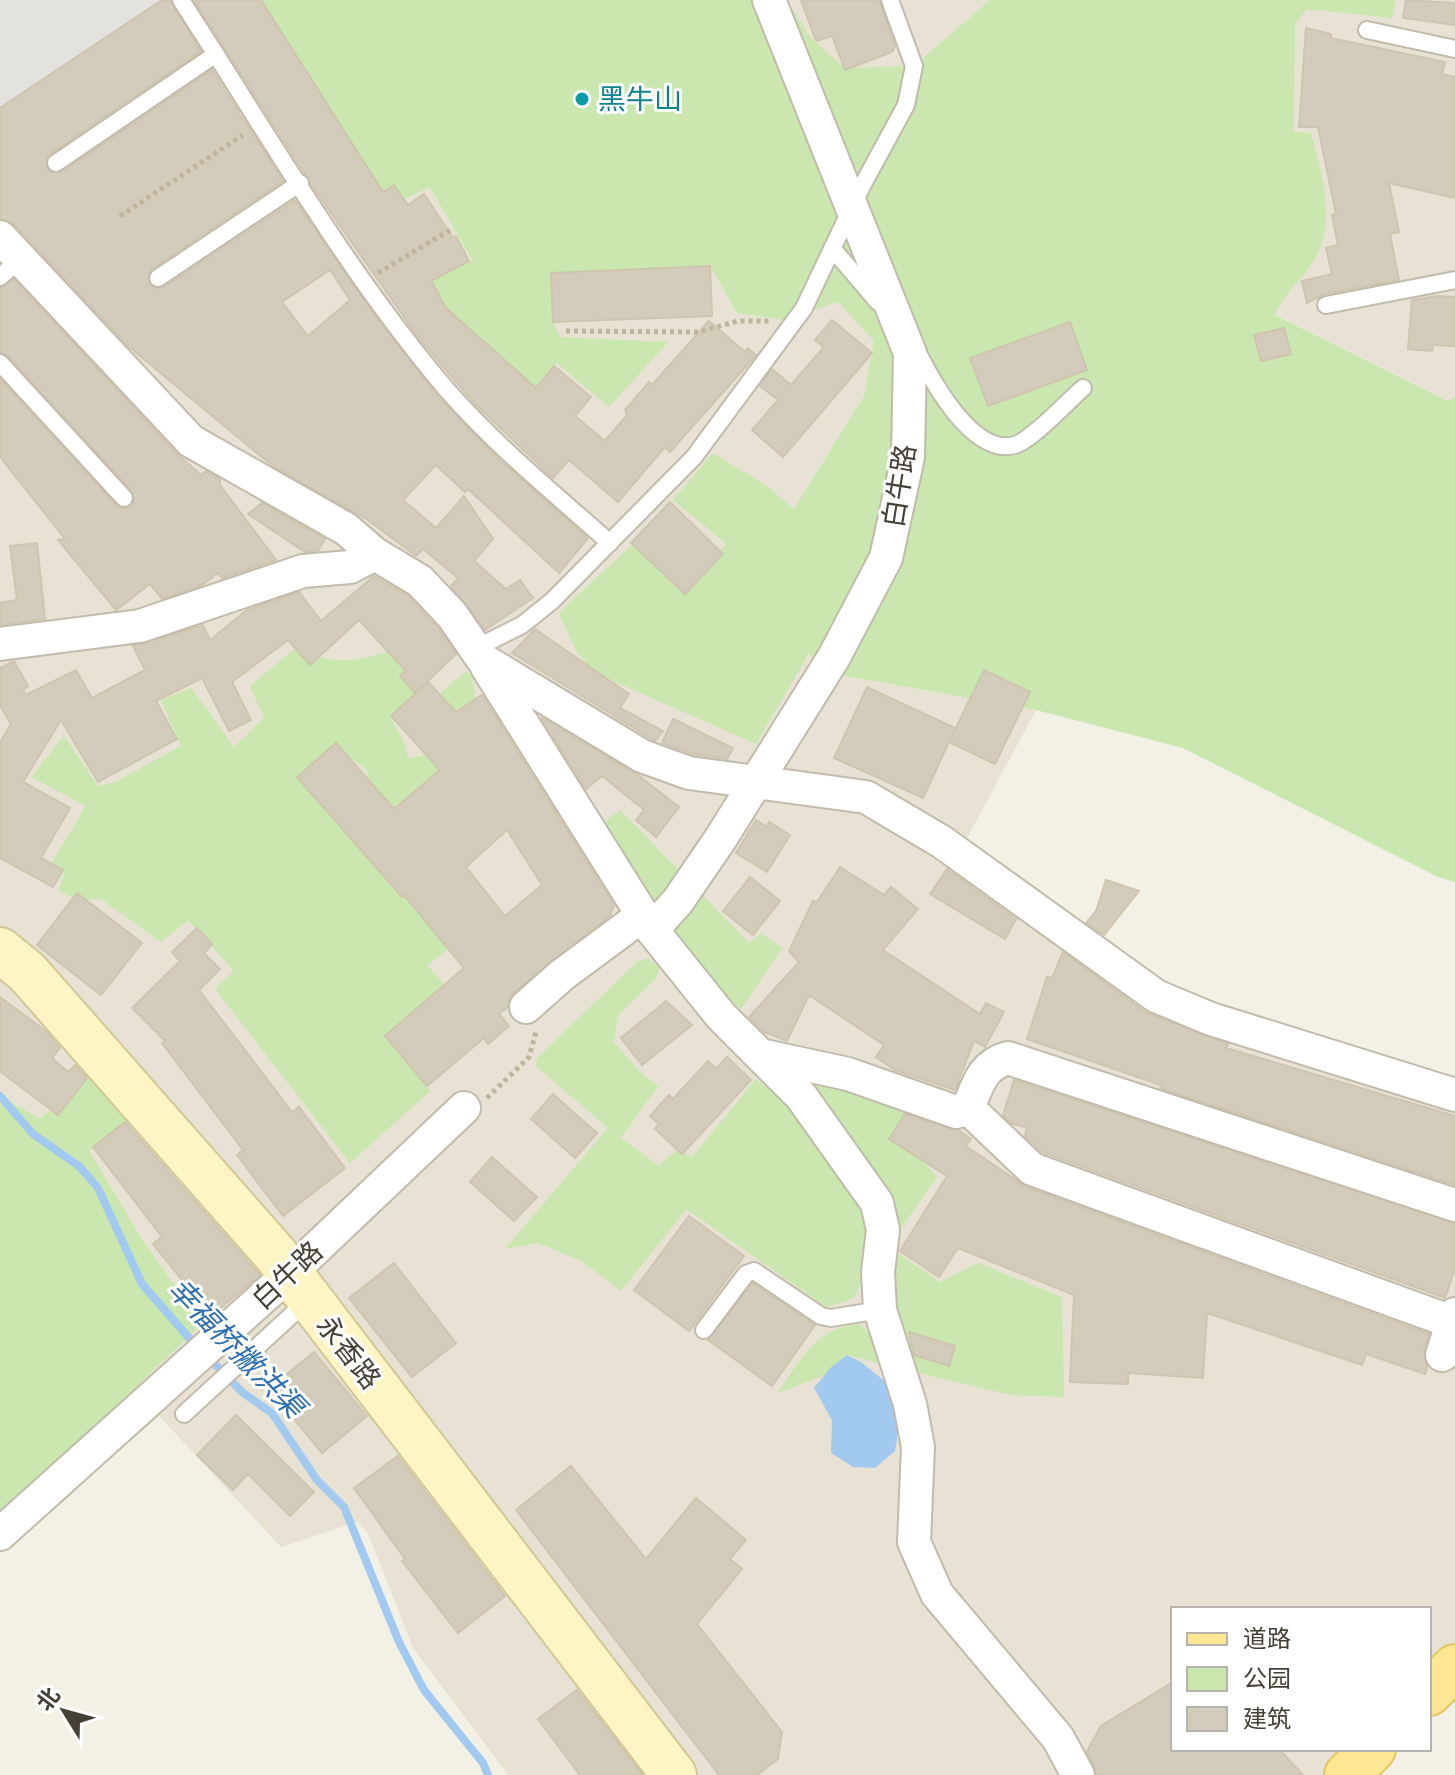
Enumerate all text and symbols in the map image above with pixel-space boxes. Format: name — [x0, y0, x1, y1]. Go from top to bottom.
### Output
place label: 黑牛山 — [598, 79, 682, 120]
marker: 黑牛山 — [573, 90, 591, 108]
street label: 白牛路 — [873, 441, 926, 531]
street label: 白牛路 — [243, 1232, 332, 1319]
water label: 幸福桥撇洪渠 — [158, 1268, 317, 1430]
street label: 永香路 — [307, 1307, 391, 1398]
legend — [1171, 1607, 1431, 1751]
text: 道路 — [1243, 1621, 1291, 1656]
text: 公园 — [1243, 1661, 1291, 1696]
north arrow — [24, 1671, 104, 1751]
text: 北 — [29, 1681, 67, 1717]
text: 建筑 — [1243, 1701, 1291, 1736]

